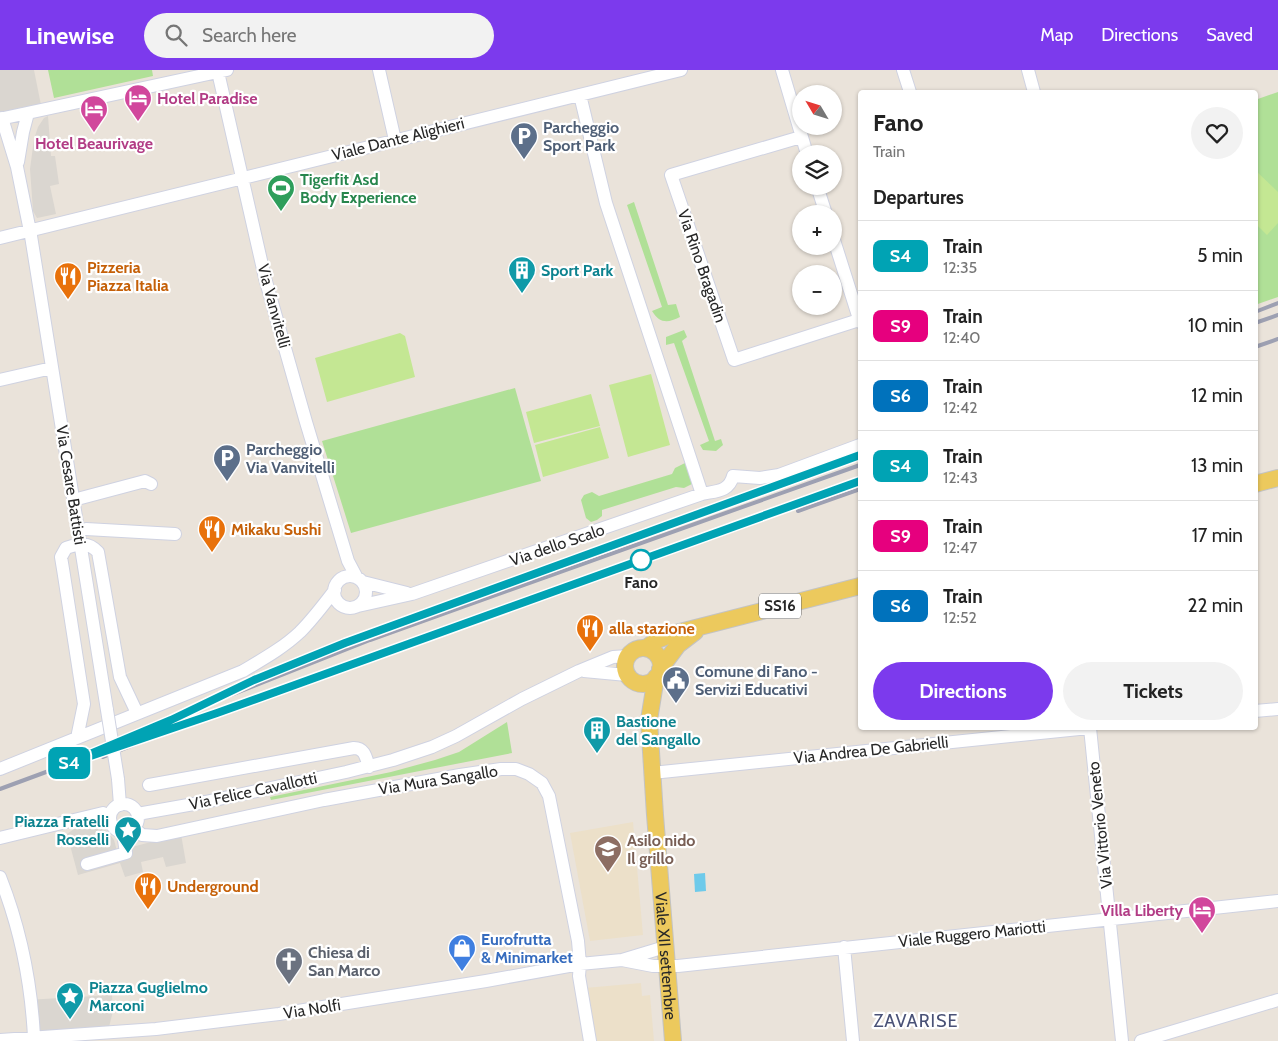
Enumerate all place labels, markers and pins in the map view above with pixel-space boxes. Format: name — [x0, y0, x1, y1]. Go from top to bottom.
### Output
hotel icon: Hotel Paradise — [123, 83, 153, 122]
place label: Hotel Paradise — [157, 89, 257, 108]
hotel icon: Hotel Beaurivage — [79, 94, 109, 133]
place label: Parcheggio Sport Park — [543, 118, 619, 155]
parking icon: Parcheggio Sport Park — [509, 121, 539, 160]
place label: Hotel Beaurivage — [35, 134, 153, 153]
place label: Tigerfit Asd Body Experience — [300, 170, 416, 207]
sports icon: Tigerfit Asd Body Experience — [266, 173, 296, 212]
building icon: Sport Park — [507, 255, 537, 294]
place label: Pizzeria Piazza Italia — [87, 258, 169, 295]
restaurant icon: Pizzeria Piazza Italia — [53, 261, 83, 300]
place label: Sport Park — [541, 261, 613, 280]
place label: Parcheggio Via Vanvitelli — [246, 440, 335, 477]
parking icon: Parcheggio Via Vanvitelli — [212, 443, 242, 482]
restaurant icon: Mikaku Sushi — [197, 514, 227, 553]
place label: Mikaku Sushi — [231, 520, 321, 539]
marker: Fano — [630, 549, 652, 571]
place label: Fano — [624, 573, 658, 592]
restaurant icon: alla stazione — [575, 613, 605, 652]
place label: alla stazione — [609, 619, 695, 638]
place label: Comune di Fano - Servizi Educativi — [695, 662, 818, 699]
public building icon: Comune di Fano - Servizi Educativi — [661, 665, 691, 704]
place label: Bastione del Sangallo — [616, 712, 701, 749]
building icon: Bastione del Sangallo — [582, 715, 612, 754]
place label: Piazza Fratelli Rosselli — [14, 812, 109, 849]
place icon: Piazza Fratelli Rosselli — [113, 815, 143, 854]
place label: Asilo nido Il grillo — [627, 831, 695, 868]
school or university icon: Asilo nido Il grillo — [593, 834, 623, 873]
restaurant icon: Underground — [133, 871, 163, 910]
place label: Underground — [167, 877, 259, 896]
hotel icon: Villa Liberty — [1187, 895, 1217, 934]
place label: Villa Liberty — [1101, 901, 1183, 920]
place label: Eurofrutta & Minimarket — [481, 930, 573, 967]
shop icon: Eurofrutta & Minimarket — [447, 933, 477, 972]
place label: Chiesa di San Marco — [308, 943, 380, 980]
church icon: Chiesa di San Marco — [274, 946, 304, 985]
place label: Piazza Guglielmo Marconi — [89, 978, 208, 1015]
place icon: Piazza Guglielmo Marconi — [55, 981, 85, 1020]

